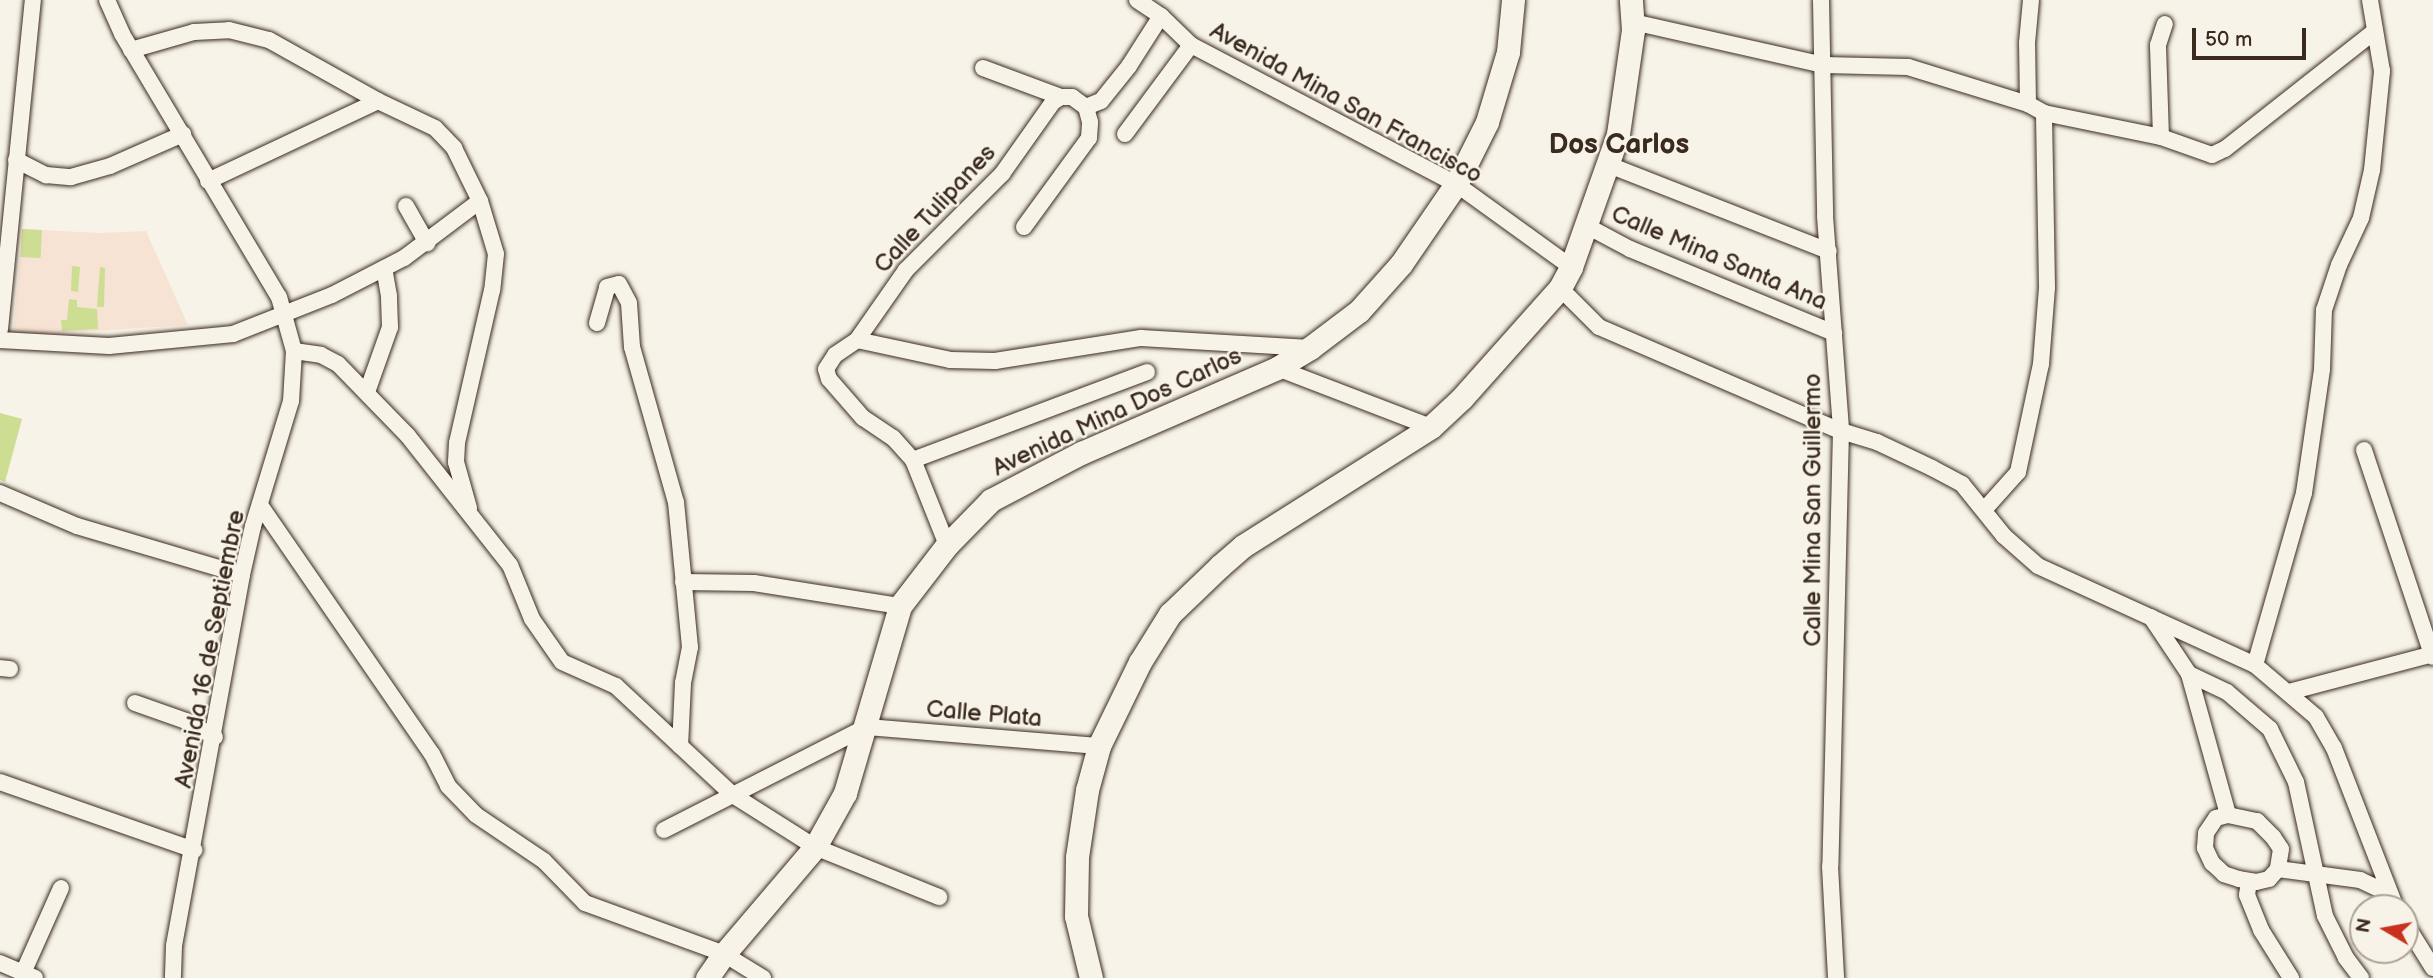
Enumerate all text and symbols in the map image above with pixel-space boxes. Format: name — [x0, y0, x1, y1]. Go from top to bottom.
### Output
scale bar — [2195, 14, 2309, 58]
street label: Avenida Mina San Francisco — [1205, 16, 1487, 190]
text: 50 m — [2205, 27, 2252, 52]
district label: Dos Carlos — [1549, 128, 1689, 162]
street label: Calle Tulipanes — [868, 138, 1002, 280]
street label: Calle Mina Santa Ana — [1607, 199, 1831, 317]
street label: Avenida Mina Dos Carlos — [988, 342, 1246, 482]
street label: Calle Mina San Guillermo — [1799, 373, 1827, 647]
street label: Avenida 16 de Septiembre — [169, 507, 251, 791]
street label: Calle Plata — [925, 695, 1043, 733]
north arrow — [2349, 894, 2419, 964]
text: N — [2352, 917, 2377, 935]

